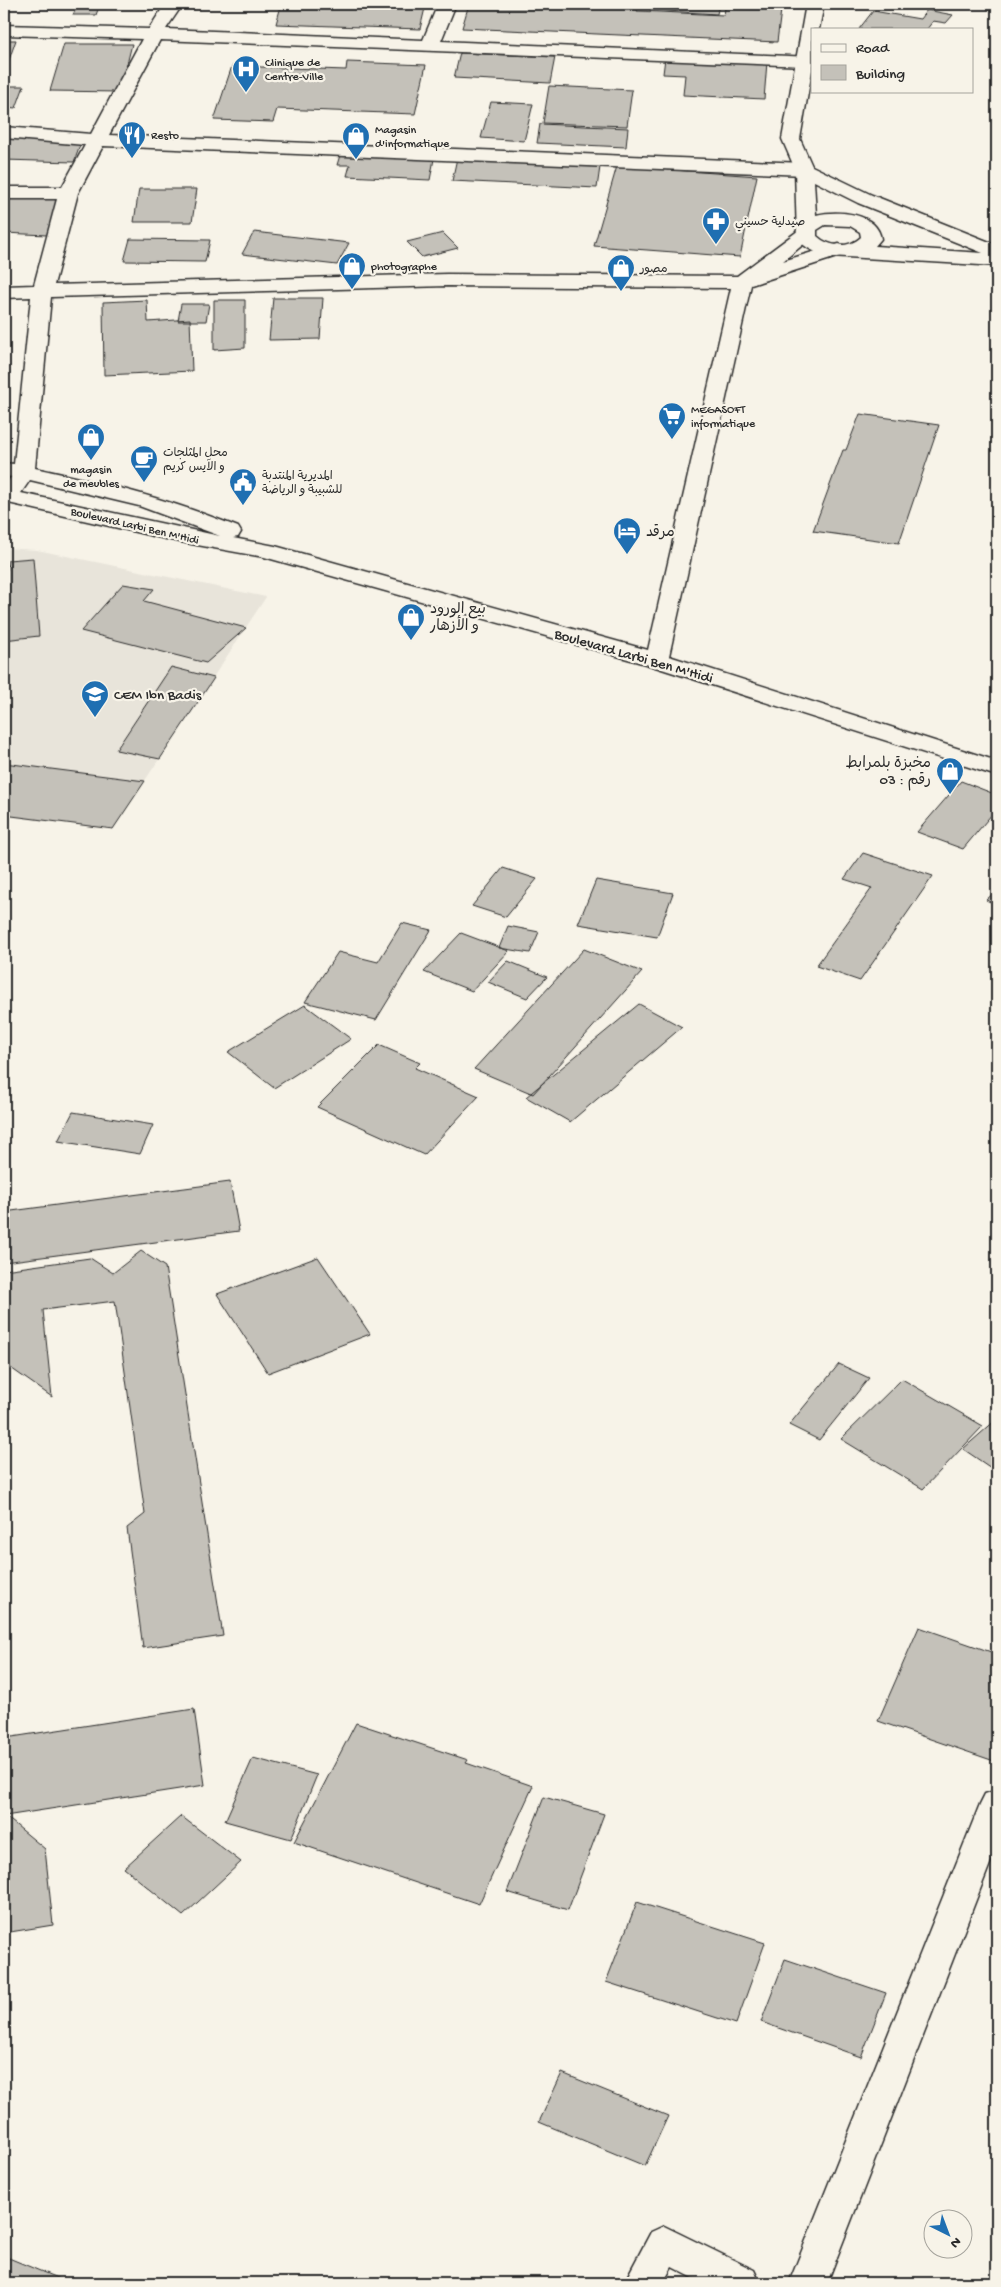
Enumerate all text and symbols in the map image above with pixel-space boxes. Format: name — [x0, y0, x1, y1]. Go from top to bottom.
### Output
legend — [811, 28, 974, 92]
text: Road — [856, 40, 890, 58]
hospital icon: Clinique de Centre-Ville — [231, 54, 261, 93]
place label: Clinique de Centre-Ville — [265, 57, 324, 85]
text: Building — [855, 66, 905, 84]
restaurant icon: Resto — [117, 120, 147, 159]
shop icon: Magasin d'informatique — [341, 121, 371, 160]
place label: Magasin d'informatique — [375, 124, 450, 152]
place label: Resto — [151, 130, 179, 144]
pharmacy icon: صيدلية حسيني — [701, 206, 731, 245]
place label: صيدلية حسيني — [735, 216, 805, 232]
shop icon: photographe — [337, 251, 367, 290]
shop icon: مصور — [606, 253, 636, 292]
place label: photographe — [370, 261, 438, 275]
place label: مصور — [639, 263, 668, 277]
supermarket icon: MEGASOFT informatique — [657, 401, 687, 440]
place label: MEGASOFT informatique — [691, 404, 756, 432]
shop icon: magasin de meubles — [76, 422, 106, 461]
cafe icon: محل المثلجات و الآيس كريم — [129, 444, 159, 483]
place label: محل المثلجات و الآيس كريم — [163, 446, 228, 475]
place label: magasin de meubles — [63, 464, 120, 492]
public building icon: المديرية المنتدبة للشبيبة و الرياضة — [228, 467, 258, 506]
place label: المديرية المنتدبة للشبيبة و الرياضة — [262, 470, 342, 498]
street label: Boulevard Larbi Ben M'Hidi — [68, 505, 200, 549]
hotel icon: مرقد — [612, 516, 642, 555]
place label: مرقد — [646, 524, 675, 542]
place label: بيع الورود و الأزهار — [429, 601, 486, 636]
shop icon: بيع الورود و الأزهار — [396, 602, 426, 641]
street label: Boulevard Larbi Ben M'Hidi — [551, 625, 715, 688]
school or university icon: CEM Ibn Badis — [80, 679, 110, 718]
place label: CEM Ibn Badis — [114, 687, 202, 705]
place label: مخبزة بلمرابط رقم : 03 — [845, 755, 931, 791]
shop icon: مخبزة بلمرابط رقم : 03 — [935, 756, 965, 795]
north arrow — [924, 2210, 974, 2260]
text: N — [946, 2232, 964, 2251]

